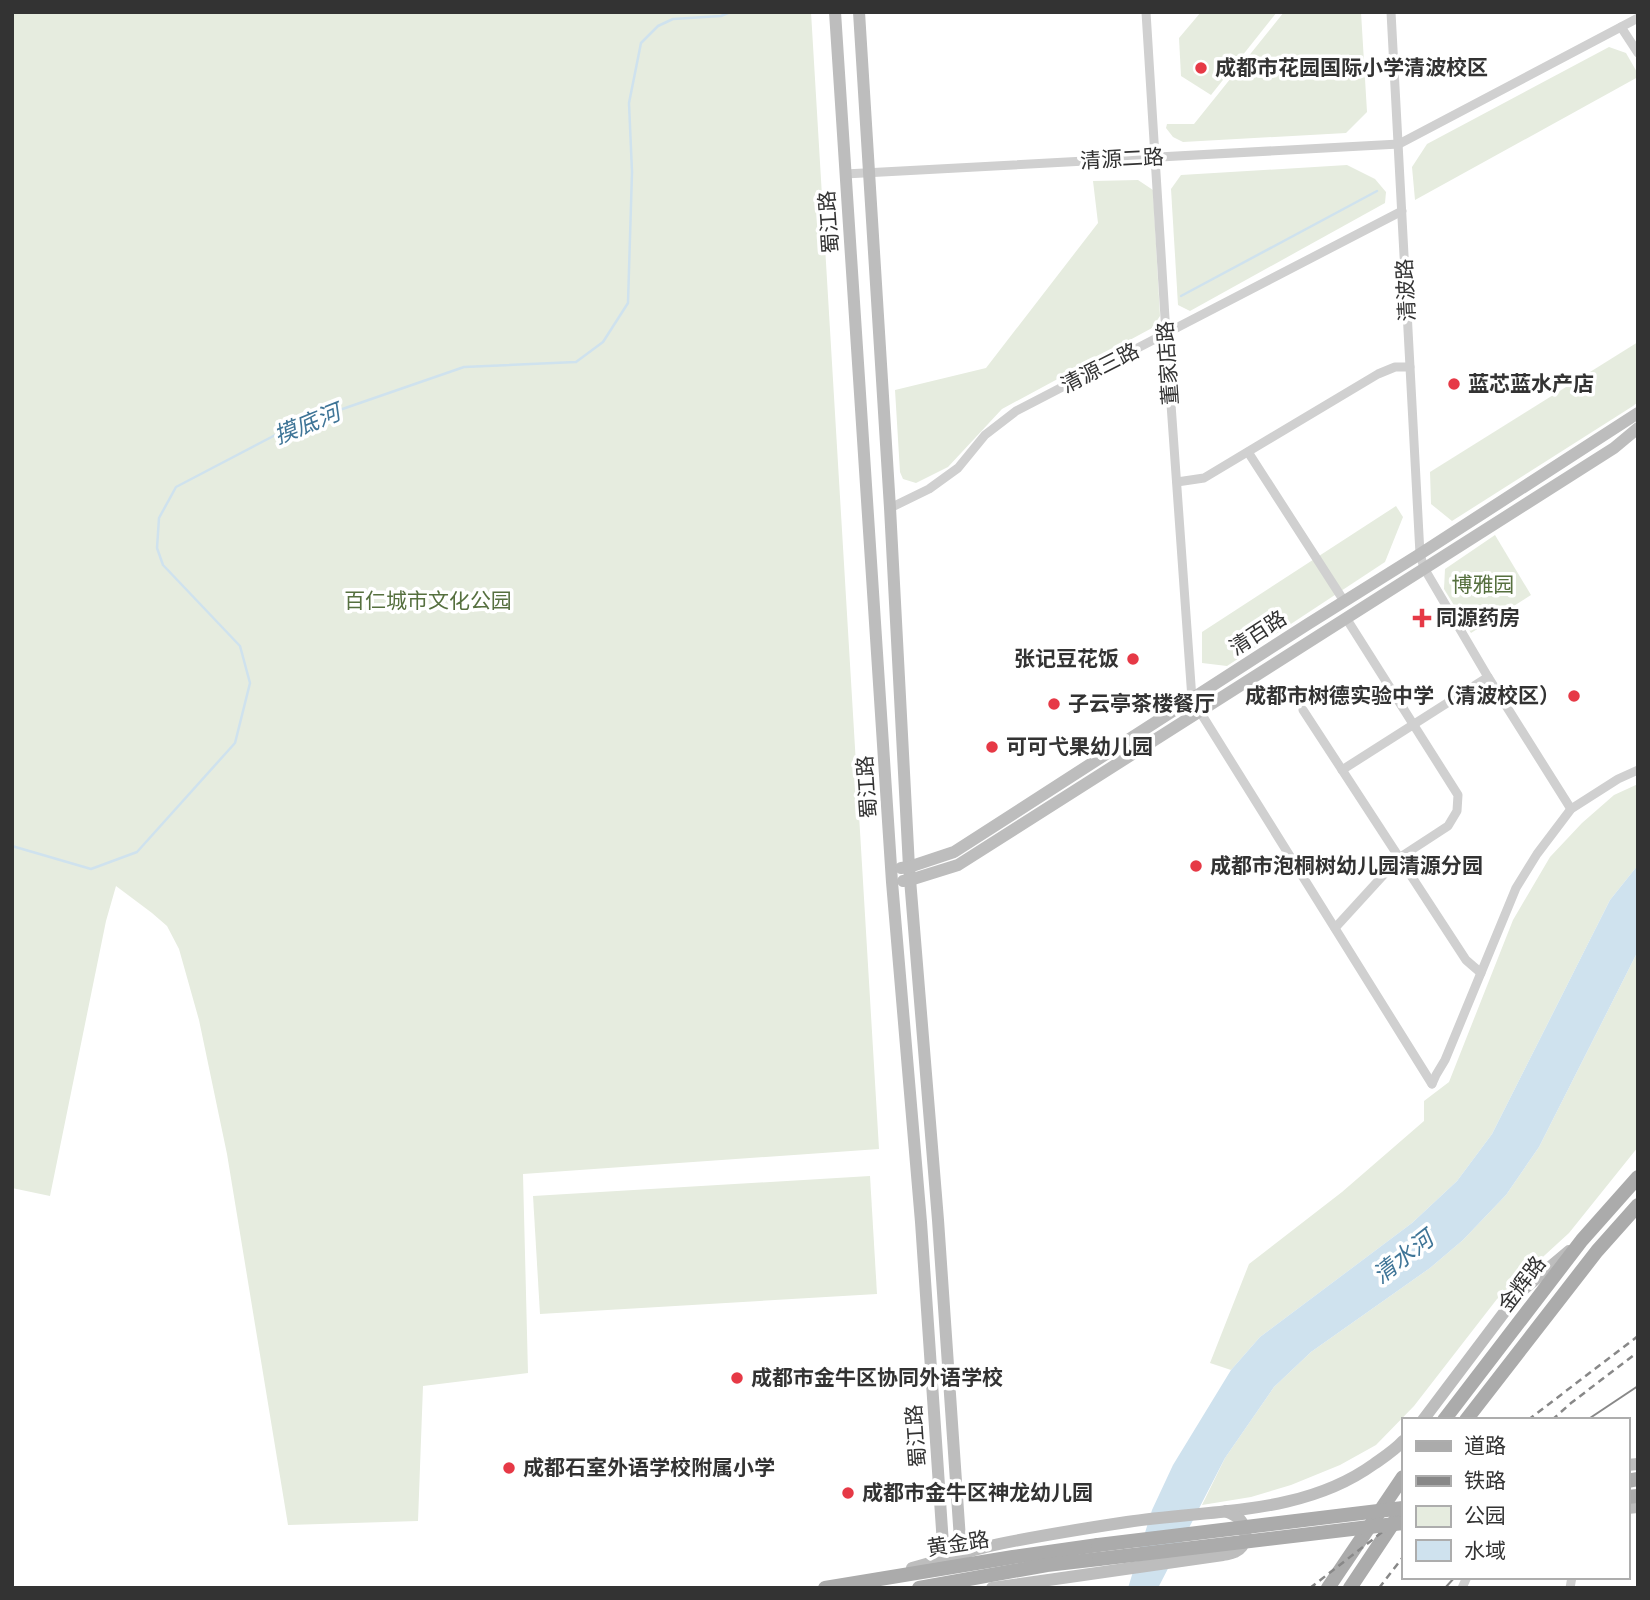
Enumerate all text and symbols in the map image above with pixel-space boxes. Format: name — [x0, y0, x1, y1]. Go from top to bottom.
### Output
place label: 成都市花园国际小学清波校区 — [1215, 55, 1488, 80]
marker: 成都市花园国际小学清波校区 — [1193, 60, 1209, 76]
street label: 清源二路 — [1079, 144, 1165, 173]
street label: 蜀江路 — [814, 190, 843, 254]
street label: 清波路 — [1391, 258, 1420, 322]
street label: 董家店路 — [1152, 320, 1183, 406]
street label: 清源三路 — [1057, 337, 1143, 398]
place label: 蓝芯蓝水产店 — [1468, 371, 1594, 396]
marker: 蓝芯蓝水产店 — [1446, 376, 1462, 392]
water label: 摸底河 — [270, 397, 348, 450]
park label: 博雅园 — [1452, 572, 1515, 597]
park label: 百仁城市文化公园 — [344, 588, 512, 613]
street label: 清百路 — [1225, 605, 1291, 660]
place label: 同源药房 — [1436, 605, 1520, 630]
marker: 同源药房 — [1414, 610, 1430, 626]
place label: 张记豆花饭 — [1014, 646, 1119, 671]
marker: 张记豆花饭 — [1125, 651, 1141, 667]
place label: 成都市树德实验中学（清波校区） — [1245, 683, 1560, 708]
marker: 成都市树德实验中学（清波校区） — [1566, 688, 1582, 704]
place label: 子云亭茶楼餐厅 — [1068, 691, 1215, 716]
marker: 子云亭茶楼餐厅 — [1046, 696, 1062, 712]
place label: 可可弋果幼儿园 — [1006, 734, 1153, 759]
marker: 可可弋果幼儿园 — [984, 739, 1000, 755]
street label: 蜀江路 — [852, 755, 881, 819]
place label: 成都市泡桐树幼儿园清源分园 — [1210, 853, 1483, 878]
marker: 成都市泡桐树幼儿园清源分园 — [1188, 858, 1204, 874]
water label: 清水河 — [1367, 1222, 1442, 1289]
street label: 金辉路 — [1493, 1251, 1551, 1316]
place label: 成都市金牛区协同外语学校 — [751, 1365, 1003, 1390]
marker: 成都市金牛区协同外语学校 — [729, 1370, 745, 1386]
street label: 蜀江路 — [901, 1404, 930, 1468]
legend — [1402, 1418, 1629, 1579]
text: 道路 — [1464, 1433, 1506, 1458]
place label: 成都石室外语学校附属小学 — [523, 1455, 775, 1480]
marker: 成都石室外语学校附属小学 — [501, 1460, 517, 1476]
text: 铁路 — [1464, 1468, 1506, 1493]
place label: 成都市金牛区神龙幼儿园 — [862, 1480, 1093, 1505]
marker: 成都市金牛区神龙幼儿园 — [840, 1485, 856, 1501]
text: 公园 — [1464, 1503, 1506, 1528]
street label: 黄金路 — [925, 1526, 991, 1561]
text: 水域 — [1464, 1538, 1506, 1563]

